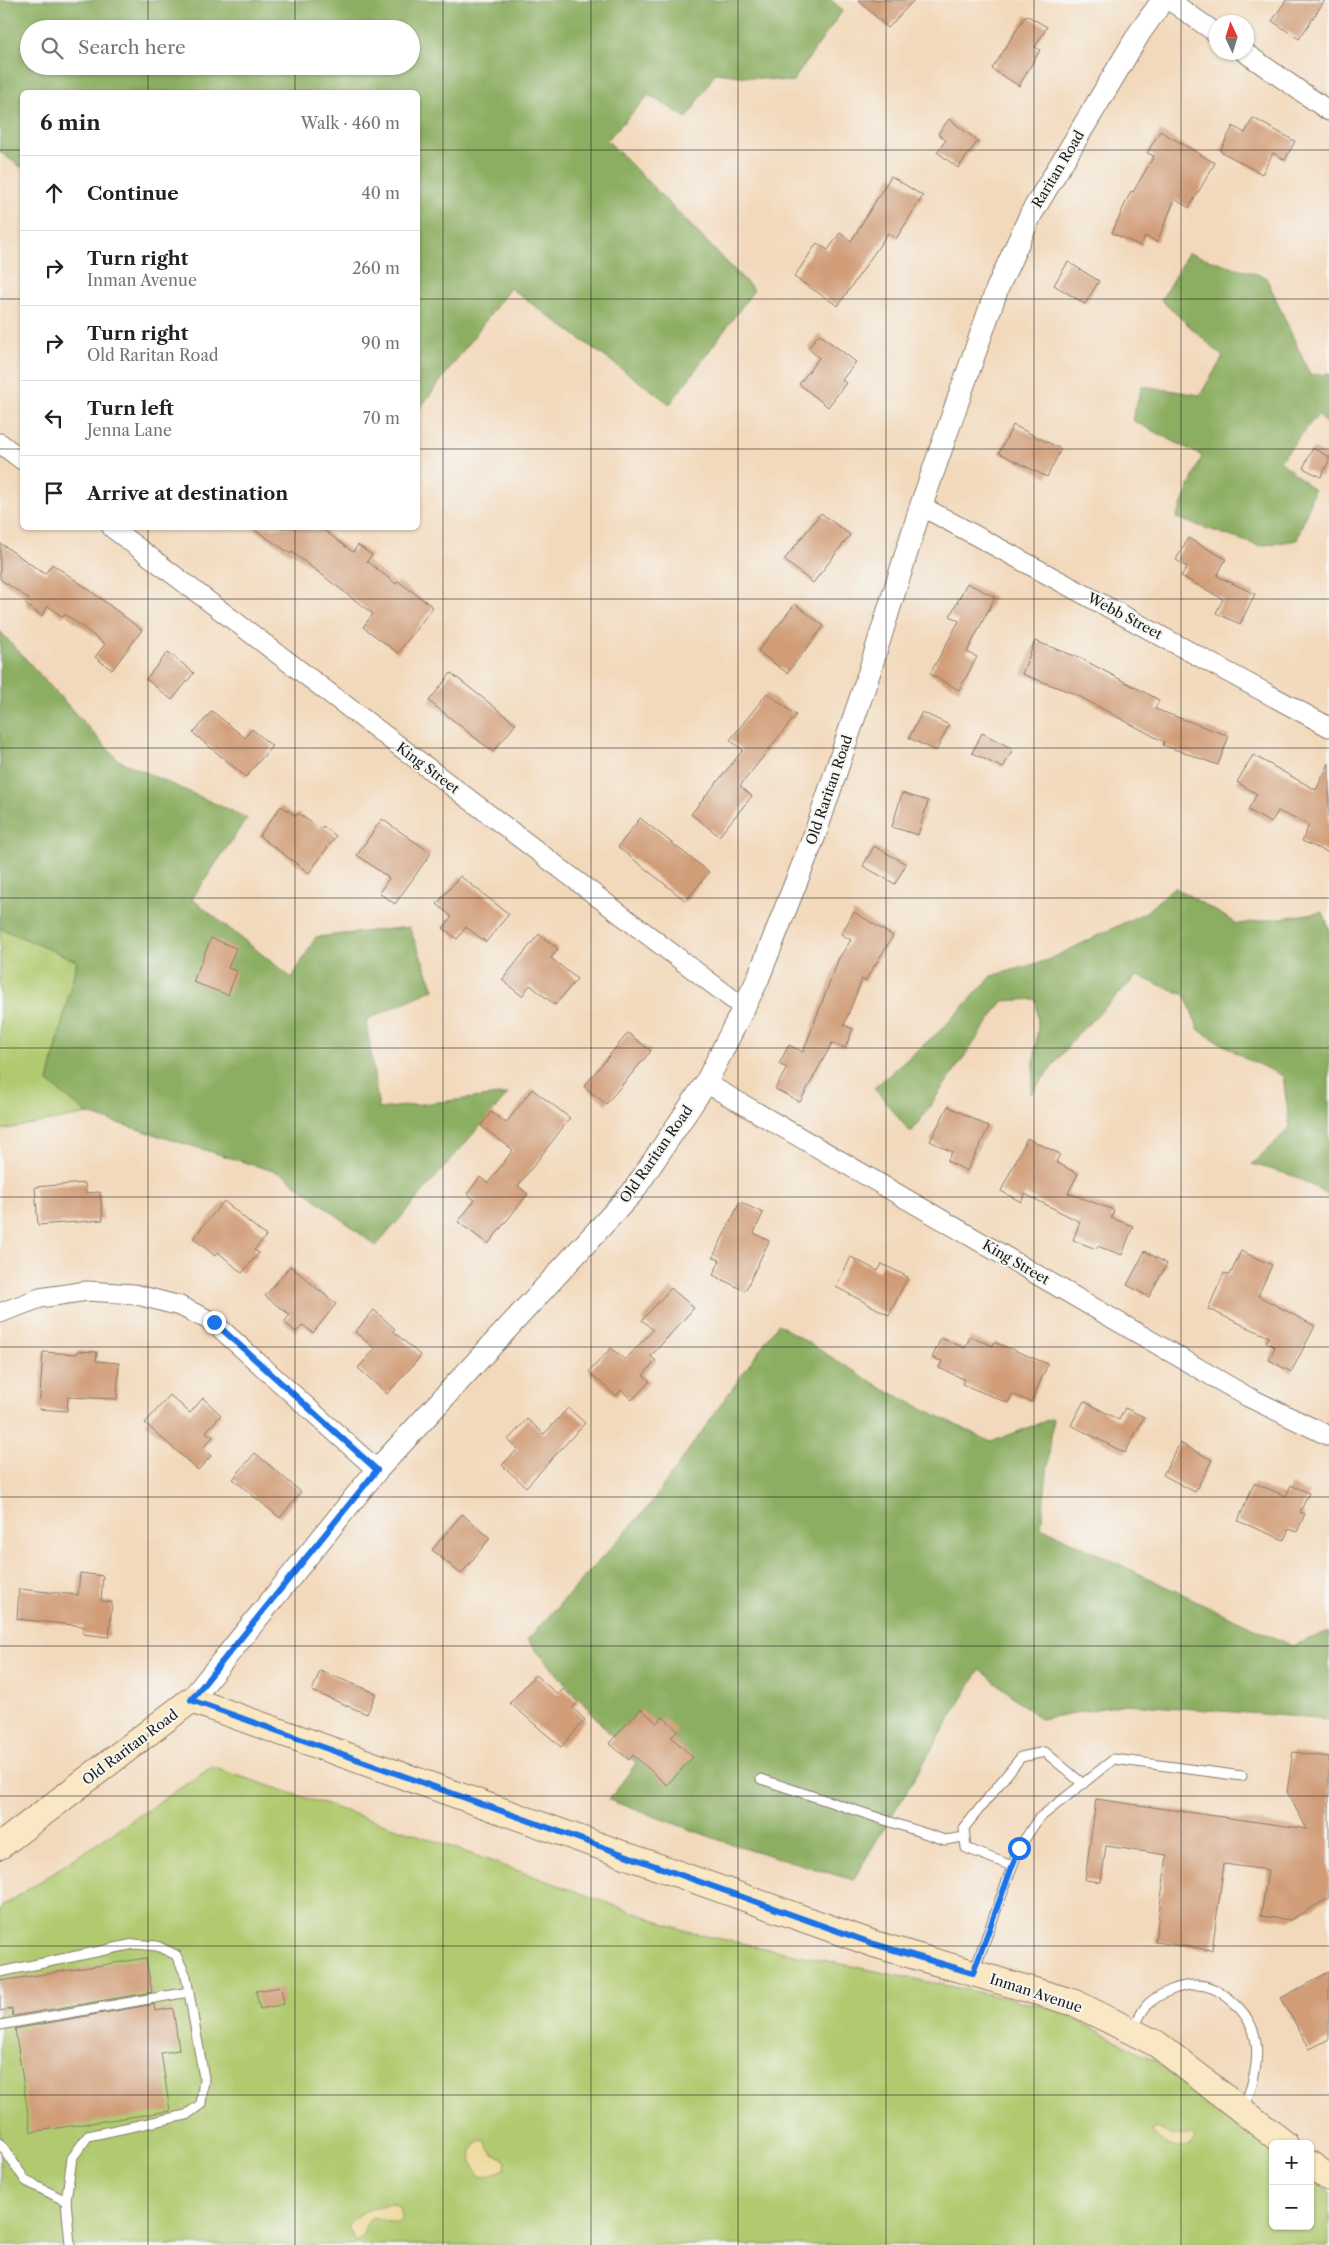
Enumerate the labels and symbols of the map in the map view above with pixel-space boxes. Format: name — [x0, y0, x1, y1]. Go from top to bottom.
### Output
north arrow — [1209, 15, 1254, 60]
street label: Raritan Road — [1028, 127, 1088, 211]
street label: Webb Street — [1084, 588, 1166, 643]
street label: Old Raritan Road — [802, 732, 856, 847]
street label: King Street — [393, 738, 463, 798]
street label: Old Raritan Road — [616, 1101, 697, 1206]
street label: King Street — [979, 1236, 1053, 1288]
route end — [203, 1311, 226, 1334]
street label: Old Raritan Road — [79, 1705, 182, 1789]
route start — [1008, 1837, 1031, 1860]
street label: Inman Avenue — [987, 1970, 1085, 2016]

